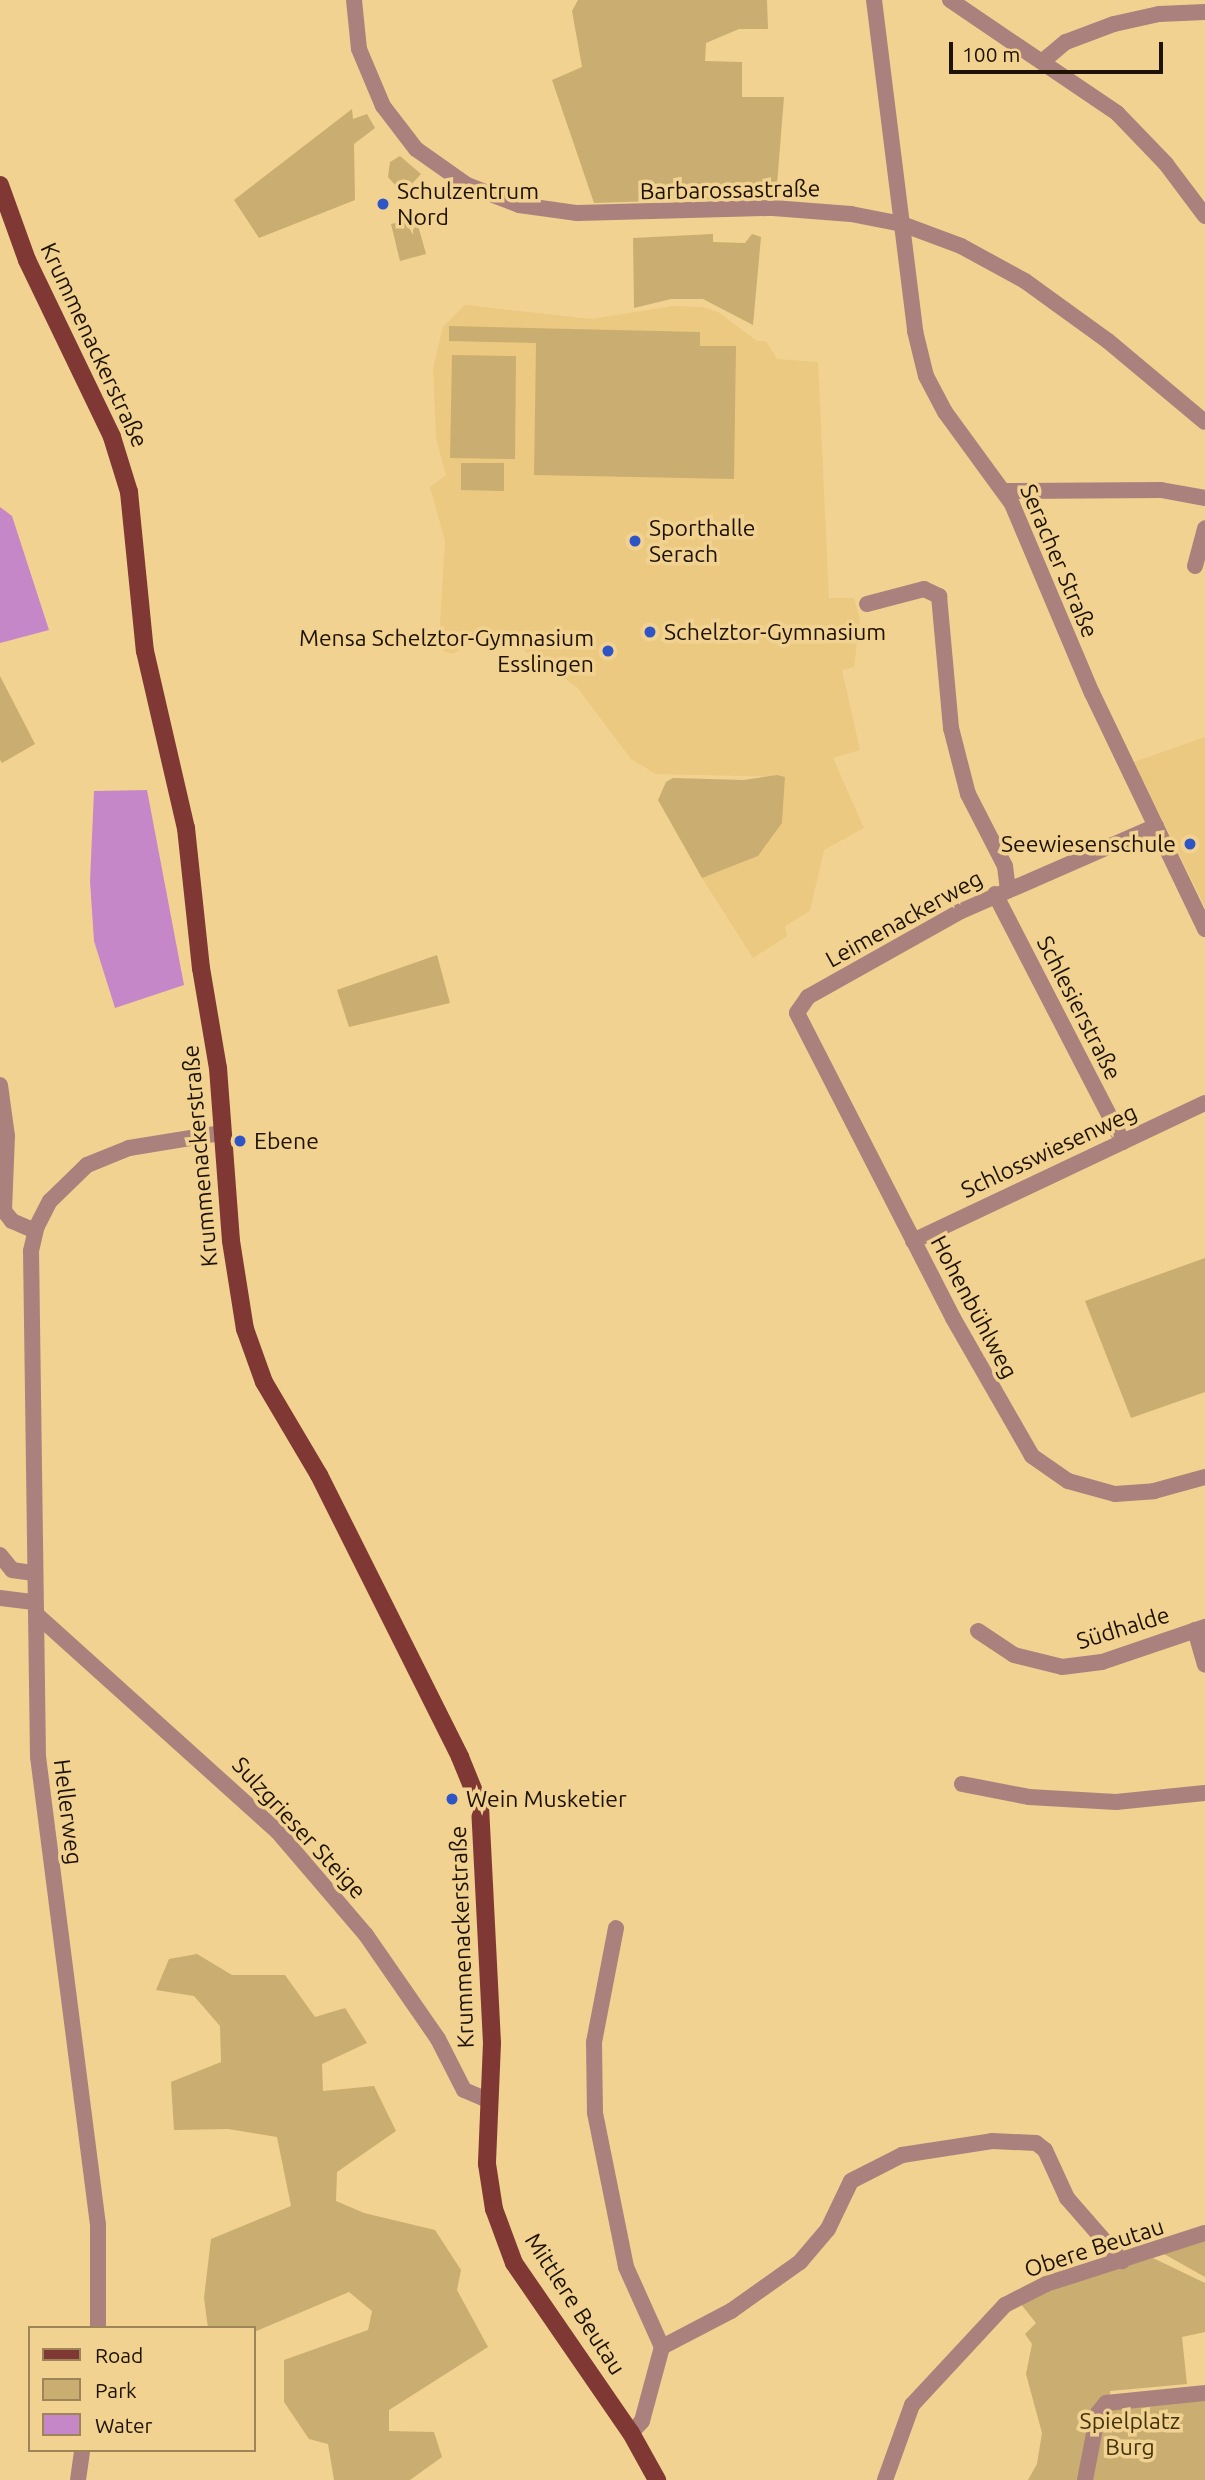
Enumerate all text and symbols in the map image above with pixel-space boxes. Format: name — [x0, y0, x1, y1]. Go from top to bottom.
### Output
scale bar — [953, 28, 1166, 72]
text: 100 m — [962, 42, 1020, 66]
street label: Barbarossastraße — [640, 175, 820, 205]
place label: Schulzentrum Nord — [397, 177, 539, 231]
marker: Schulzentrum Nord — [375, 196, 391, 212]
street label: Krummenackerstraße — [34, 238, 154, 452]
street label: Seracher Straße — [1014, 480, 1104, 642]
place label: Sporthalle Serach — [649, 514, 755, 568]
marker: Sporthalle Serach — [627, 533, 643, 549]
place label: Schelztor-Gymnasium — [664, 618, 886, 646]
place label: Mensa Schelztor-Gymnasium Esslingen — [299, 624, 594, 678]
marker: Schelztor-Gymnasium — [642, 624, 658, 640]
marker: Mensa Schelztor-Gymnasium Esslingen — [600, 643, 616, 659]
place label: Seewiesenschule — [1001, 830, 1176, 858]
marker: Seewiesenschule — [1182, 836, 1198, 852]
street label: Leimenackerweg — [821, 865, 987, 973]
street label: Schlesierstraße — [1031, 931, 1127, 1085]
street label: Krummenackerstraße — [177, 1044, 223, 1268]
street label: Schlosswiesenweg — [957, 1098, 1141, 1204]
place label: Ebene — [254, 1127, 319, 1155]
marker: Ebene — [232, 1133, 248, 1149]
street label: Hohenbühlweg — [925, 1231, 1023, 1383]
street label: Südhalde — [1073, 1601, 1173, 1655]
street label: Sulzgrieser Steige — [226, 1751, 372, 1905]
street label: Hellerweg — [48, 1758, 88, 1866]
place label: Wein Musketier — [466, 1785, 627, 1813]
marker: Wein Musketier — [444, 1791, 460, 1807]
street label: Krummenackerstraße — [444, 1825, 480, 2049]
street label: Obere Beutau — [1021, 2212, 1167, 2284]
street label: Mittlere Beutau — [519, 2228, 631, 2380]
legend — [28, 2326, 256, 2452]
text: Road — [95, 2343, 143, 2367]
text: Park — [95, 2378, 137, 2402]
park label: Spielplatz Burg — [1080, 2407, 1180, 2461]
text: Water — [95, 2413, 153, 2437]

